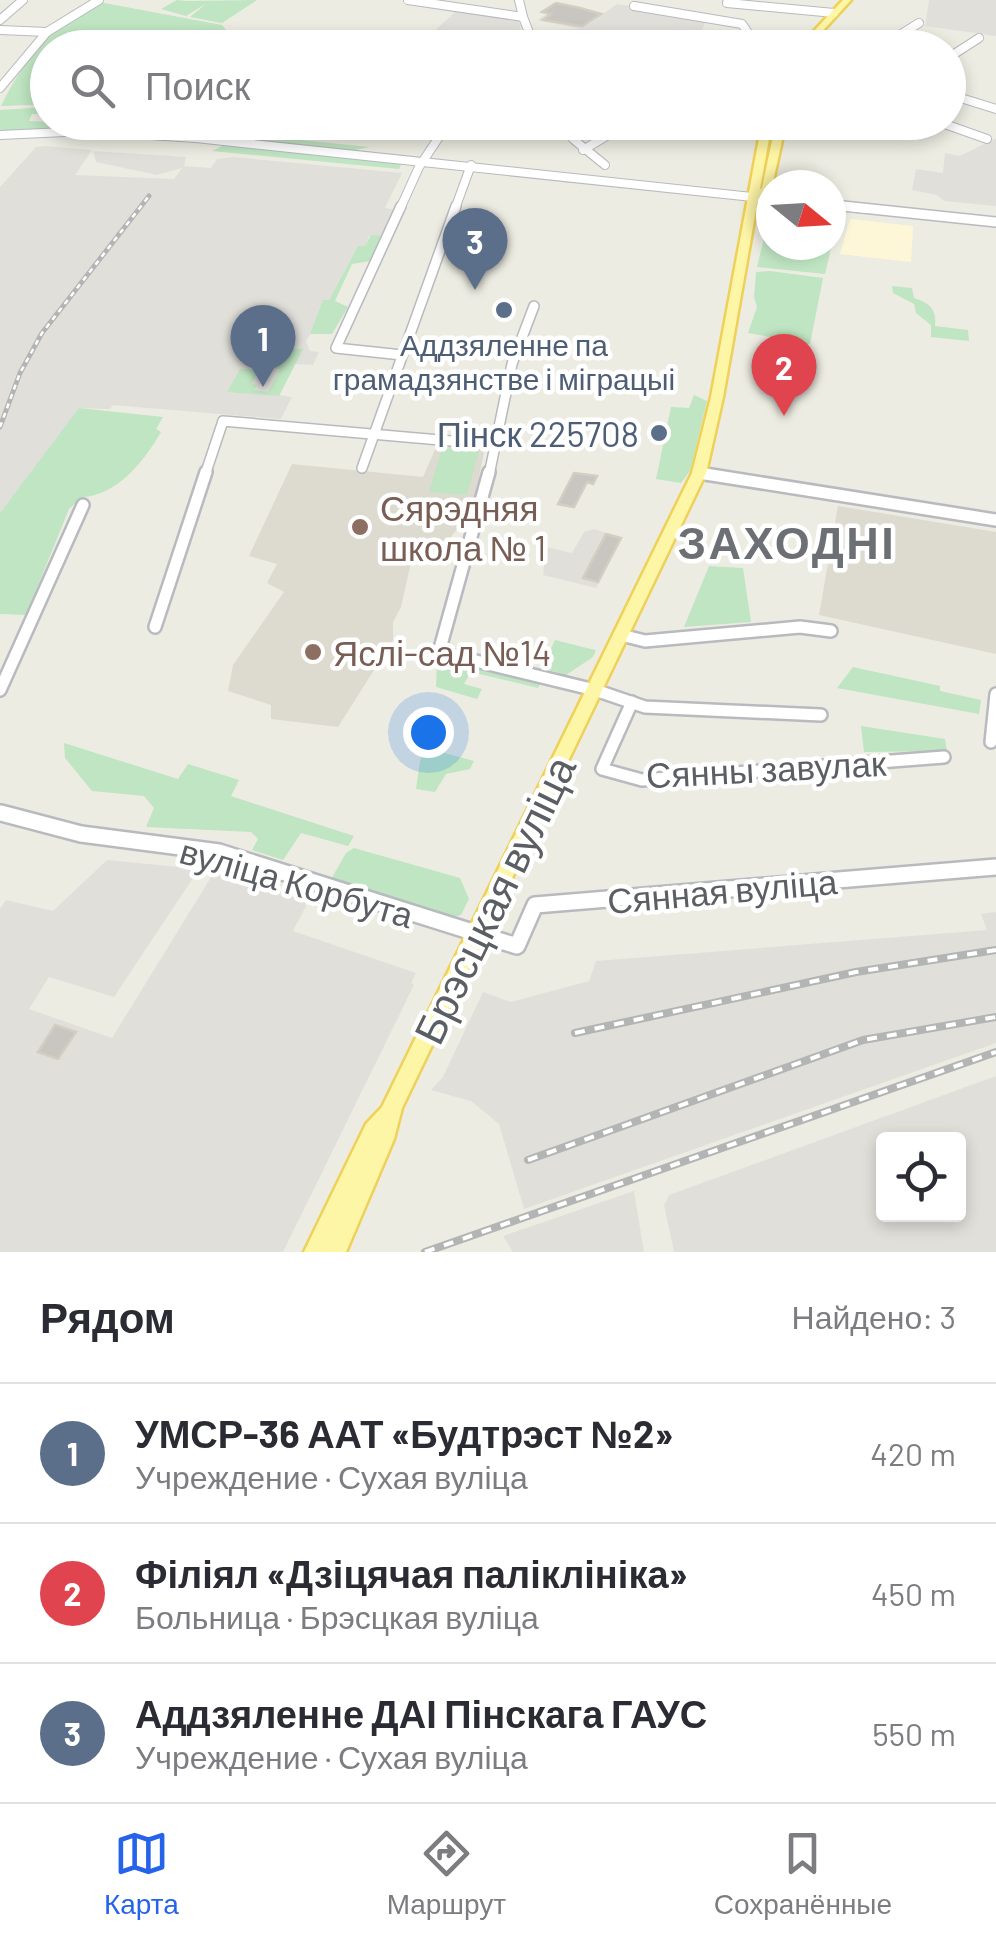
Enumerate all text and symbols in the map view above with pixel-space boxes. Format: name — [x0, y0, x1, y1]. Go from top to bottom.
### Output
search box — [30, 30, 966, 140]
icon: search — [65, 58, 120, 113]
text: Поиск — [145, 62, 250, 108]
north arrow — [756, 170, 846, 260]
pin: 3 — [442, 208, 508, 290]
marker: Аддзяленне па грамадзянстве і міграцыі — [493, 299, 515, 321]
pin: 1 — [230, 304, 296, 387]
place label: Аддзяленне па грамадзянстве і міграцыі — [333, 326, 675, 396]
pin: 2 — [752, 334, 816, 416]
place label: Пінск 225708 — [437, 412, 639, 454]
marker: Пінск 225708 — [648, 422, 670, 444]
place label: Сярэдняя школа № 1 — [380, 486, 546, 568]
district label: ЗАХОДНІ — [678, 514, 896, 568]
marker: Сярэдняя школа № 1 — [349, 516, 371, 538]
place label: Яслі-сад №14 — [333, 631, 551, 673]
marker: Яслі-сад №14 — [302, 641, 324, 663]
your location — [403, 707, 454, 758]
street label: Сянны завулак — [645, 741, 888, 795]
street label: Брэсцкая вуліца — [402, 746, 585, 1051]
street label: вуліца Корбута — [176, 829, 419, 935]
street label: Сянная вуліца — [605, 859, 839, 921]
map controls — [876, 1132, 966, 1222]
button: locate — [876, 1132, 966, 1222]
text: Рядом — [40, 1291, 175, 1341]
text: Найдено: 3 — [792, 1297, 956, 1335]
text: УМСР-36 ААТ «Будтрэст №2» — [135, 1410, 674, 1456]
text: 1 — [67, 1434, 78, 1472]
text: 420 m — [870, 1434, 956, 1472]
text: Учреждение · Сухая вуліца — [135, 1457, 528, 1495]
text: Філіял «Дзіцячая паліклініка» — [135, 1550, 688, 1596]
text: 2 — [64, 1574, 81, 1612]
text: 450 m — [871, 1574, 956, 1612]
text: Больница · Брэсцкая вуліца — [135, 1597, 539, 1635]
text: Аддзяленне ДАІ Пінскага ГАУС — [135, 1690, 707, 1736]
text: 3 — [64, 1714, 81, 1752]
text: 550 m — [872, 1714, 956, 1752]
text: Учреждение · Сухая вуліца — [135, 1737, 528, 1775]
tab: Карта — [104, 1826, 179, 1921]
tab: Маршрут — [387, 1826, 506, 1921]
tab: Сохранённые — [714, 1826, 892, 1921]

